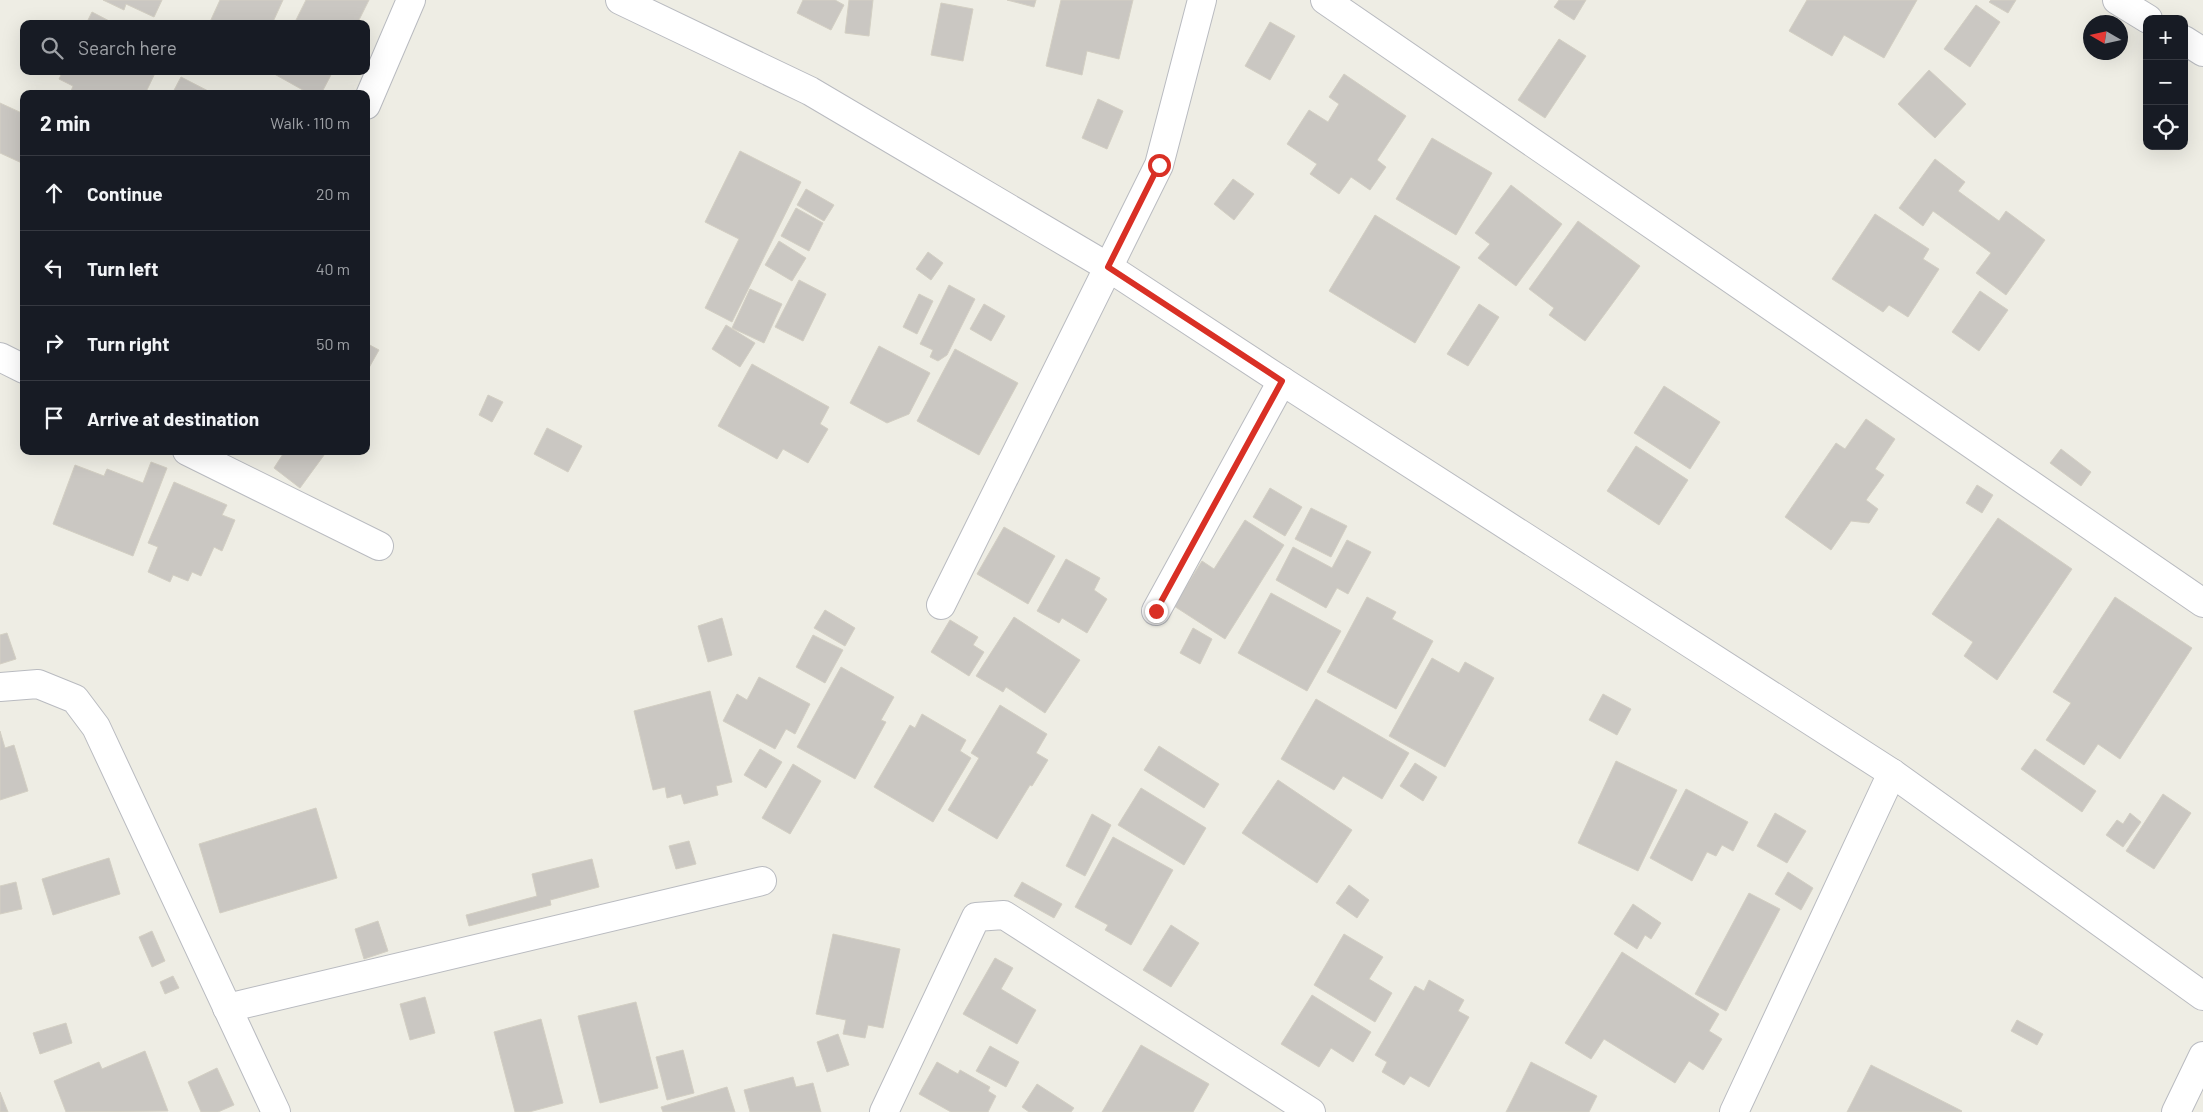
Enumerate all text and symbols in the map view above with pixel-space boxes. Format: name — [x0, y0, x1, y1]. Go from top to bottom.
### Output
north arrow — [2083, 15, 2128, 60]
map controls — [2143, 15, 2188, 150]
button: + — [2143, 15, 2188, 60]
search box — [20, 20, 370, 75]
icon: search — [38, 34, 66, 62]
text: Search here — [78, 36, 177, 59]
button: − — [2143, 60, 2188, 105]
button: locate — [2143, 105, 2188, 150]
text: 2 min — [40, 110, 90, 135]
text: Walk · 110 m — [270, 113, 350, 132]
route start — [1148, 154, 1171, 177]
icon: ahead — [40, 179, 68, 207]
text: Continue — [87, 182, 163, 205]
text: 20 m — [316, 184, 350, 203]
icon: left — [40, 254, 68, 282]
text: Turn left — [87, 257, 158, 280]
text: 40 m — [316, 259, 350, 278]
icon: right — [40, 329, 68, 357]
text: Turn right — [87, 332, 169, 355]
text: 50 m — [316, 334, 350, 353]
icon: arrive — [40, 404, 68, 432]
text: Arrive at destination — [87, 407, 259, 430]
route end — [1145, 600, 1168, 623]

